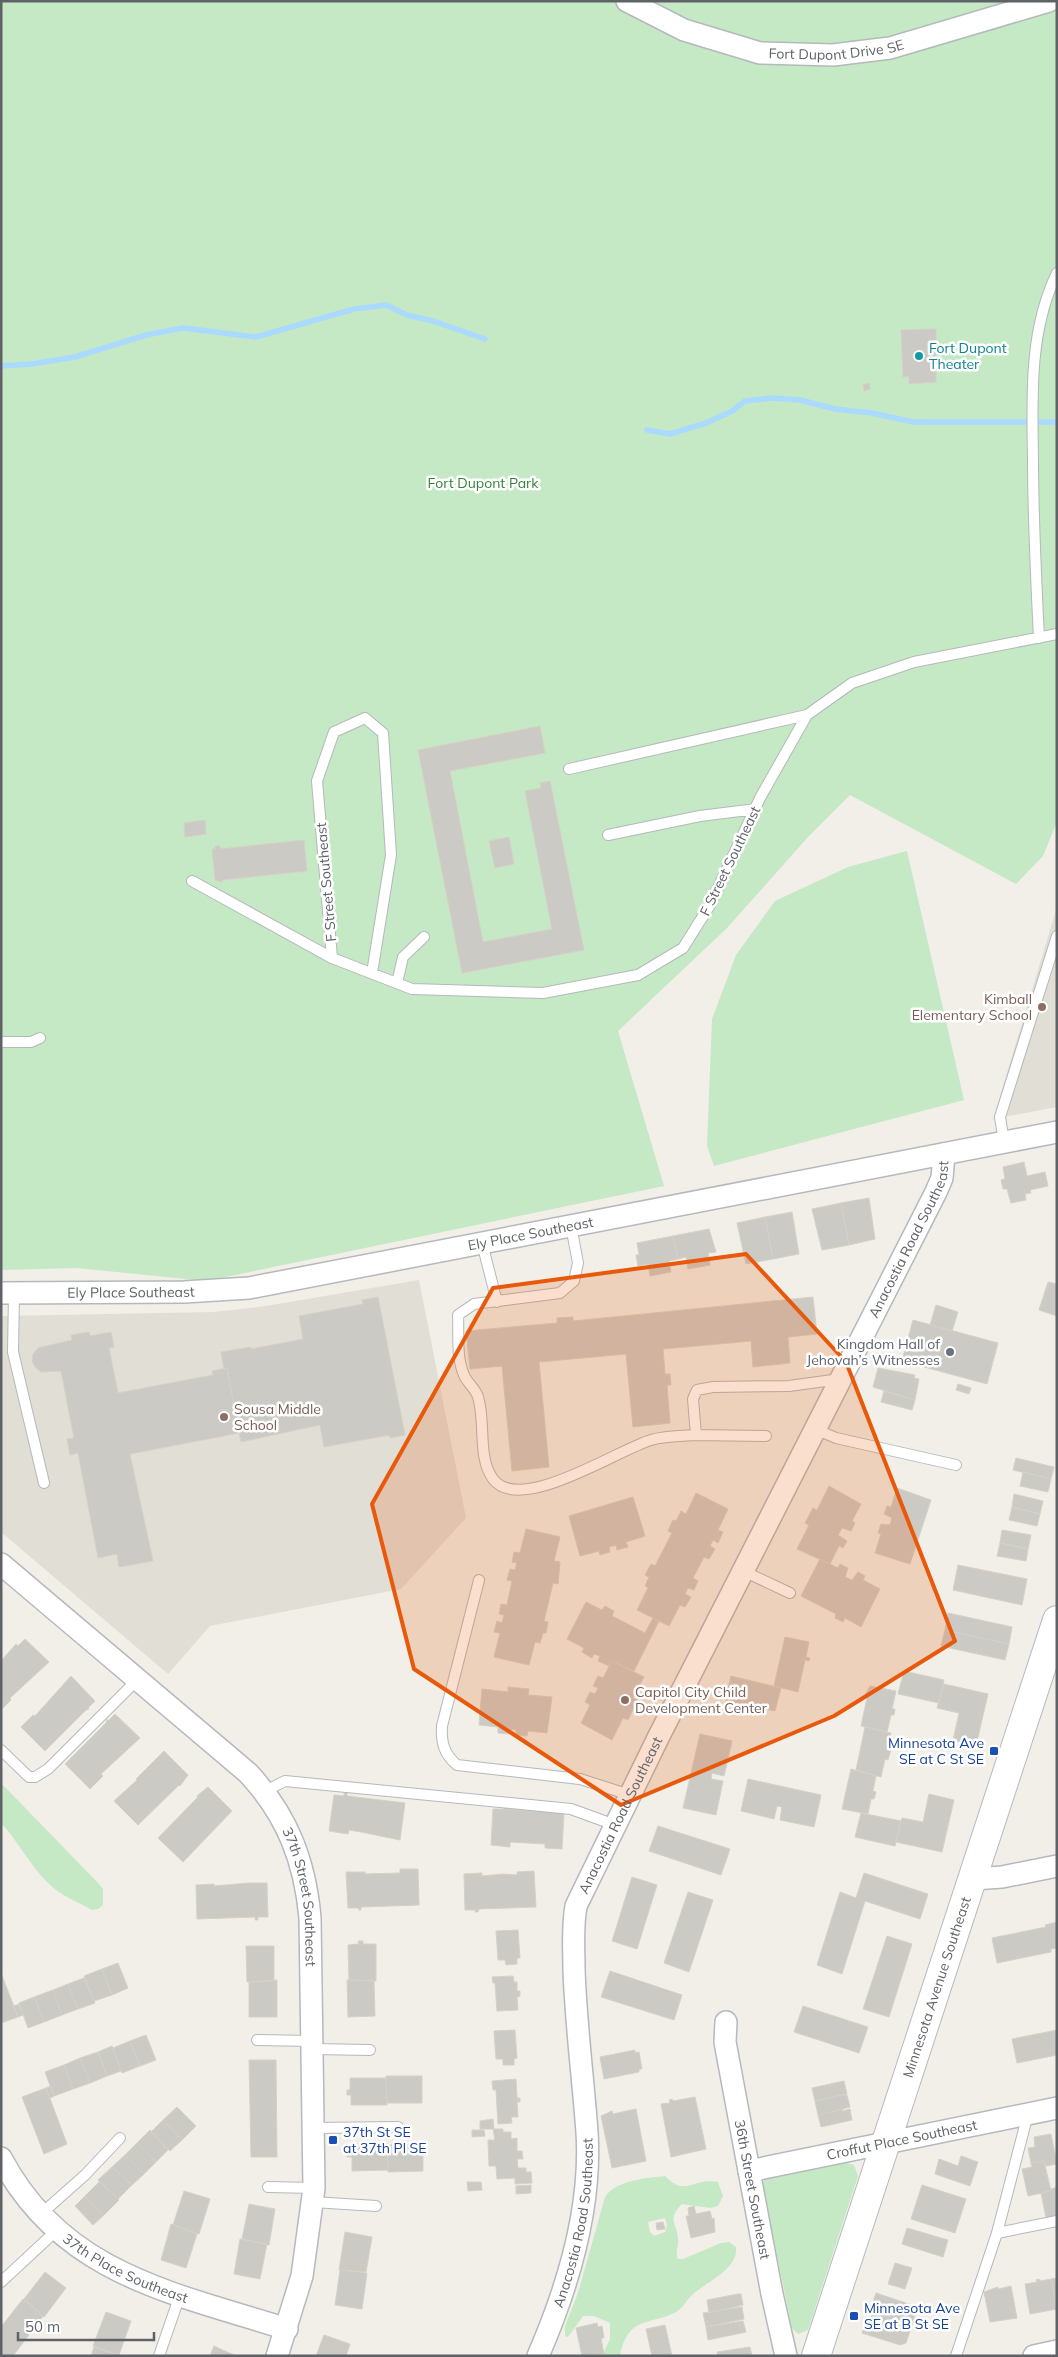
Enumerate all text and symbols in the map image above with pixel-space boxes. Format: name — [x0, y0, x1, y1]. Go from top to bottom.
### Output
street label: Fort Dupont Drive SE — [768, 35, 906, 64]
place label: Fort Dupont Theater — [929, 339, 1007, 373]
marker: Fort Dupont Theater — [913, 350, 925, 362]
park label: Fort Dupont Park — [428, 474, 539, 492]
street label: F Street Southeast — [696, 803, 764, 919]
street label: F Street Southeast — [312, 822, 340, 942]
place label: Kimball Elementary School — [912, 990, 1032, 1024]
marker: Kimball Elementary School — [1036, 1001, 1048, 1013]
street label: Anacostia Road Southeast — [864, 1160, 952, 1321]
street label: Ely Place Southeast — [466, 1213, 595, 1255]
street label: Ely Place Southeast — [67, 1282, 195, 1302]
place label: Kingdom Hall of Jehovah’s Witnesses — [807, 1335, 940, 1369]
marker: Kingdom Hall of Jehovah’s Witnesses — [944, 1346, 956, 1358]
place label: Sousa Middle School — [234, 1400, 321, 1434]
marker: Sousa Middle School — [218, 1411, 230, 1423]
place label: Capitol City Child Development Center — [635, 1683, 768, 1717]
marker: Capitol City Child Development Center — [619, 1694, 631, 1706]
street label: Anacostia Road Southeast — [574, 1734, 666, 1897]
place label: Minnesota Ave SE at C St SE — [888, 1734, 984, 1768]
marker: Minnesota Ave SE at C St SE — [988, 1745, 1000, 1757]
street label: 37th Street Southeast — [278, 1824, 320, 1967]
street label: Minnesota Avenue Southeast — [899, 1894, 975, 2080]
street label: Croffut Place Southeast — [825, 2116, 979, 2164]
street label: 36th Street Southeast — [731, 2118, 774, 2261]
place label: 37th St SE at 37th Pl SE — [343, 2123, 427, 2157]
marker: 37th St SE at 37th Pl SE — [327, 2134, 339, 2146]
street label: Anacostia Road Southeast — [549, 2138, 597, 2310]
street label: 37th Place Southeast — [59, 2230, 190, 2307]
place label: Minnesota Ave SE at B St SE — [864, 2299, 960, 2333]
scale bar — [18, 2310, 154, 2342]
marker: Minnesota Ave SE at B St SE — [848, 2310, 860, 2322]
text: 50 m — [25, 2317, 60, 2336]

